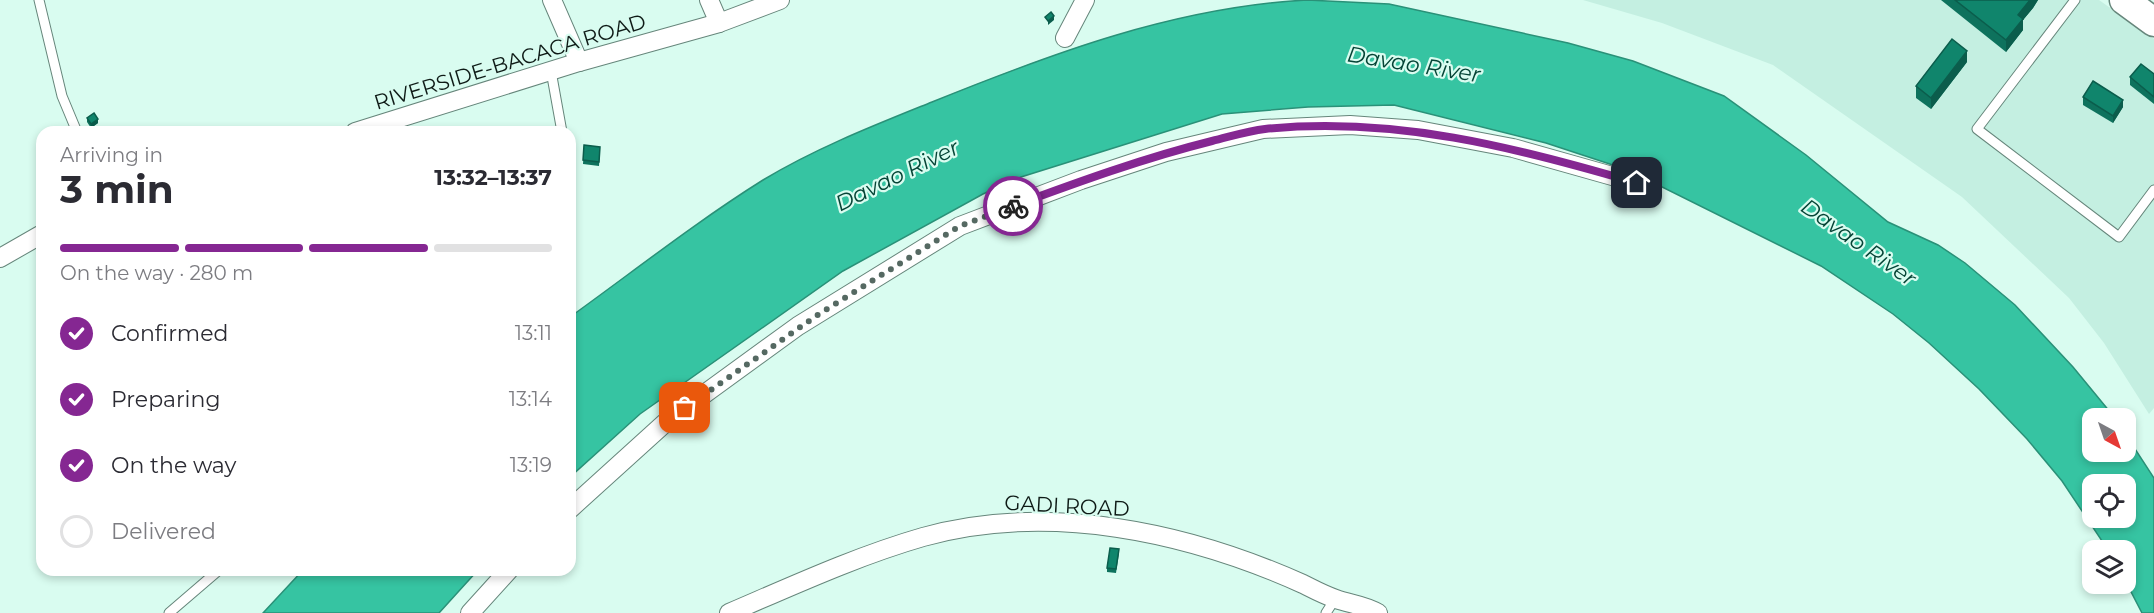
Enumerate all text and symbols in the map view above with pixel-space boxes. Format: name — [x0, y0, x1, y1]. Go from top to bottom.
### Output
street label: RIVERSIDE-BACACA ROAD — [371, 8, 649, 115]
water label: Davao River — [1345, 41, 1484, 89]
water label: Davao River — [831, 133, 965, 217]
text: Arriving in — [60, 143, 163, 167]
pin — [1611, 157, 1662, 208]
text: 13:32–13:37 — [434, 164, 552, 191]
text: 3 min — [60, 165, 174, 213]
icon: home — [1620, 166, 1653, 199]
courier — [983, 176, 1043, 236]
icon: bike — [997, 190, 1030, 223]
water label: Davao River — [1796, 193, 1923, 293]
text: On the way · 280 m — [60, 261, 253, 285]
icon: check — [60, 317, 93, 350]
text: Confirmed — [111, 320, 228, 347]
text: 13:11 — [515, 321, 552, 345]
pin — [659, 382, 710, 433]
icon: check — [60, 383, 93, 416]
text: Preparing — [111, 386, 220, 413]
text: 13:14 — [509, 387, 552, 411]
icon: bag — [668, 391, 701, 424]
north arrow — [2082, 408, 2136, 462]
map controls — [2082, 408, 2136, 594]
icon: check — [60, 449, 93, 482]
text: On the way — [111, 452, 236, 479]
text: 13:19 — [510, 453, 552, 477]
button: locate — [2082, 474, 2136, 528]
street label: GADI ROAD — [1004, 490, 1130, 521]
text: Delivered — [111, 518, 216, 545]
button: layers — [2082, 540, 2136, 594]

